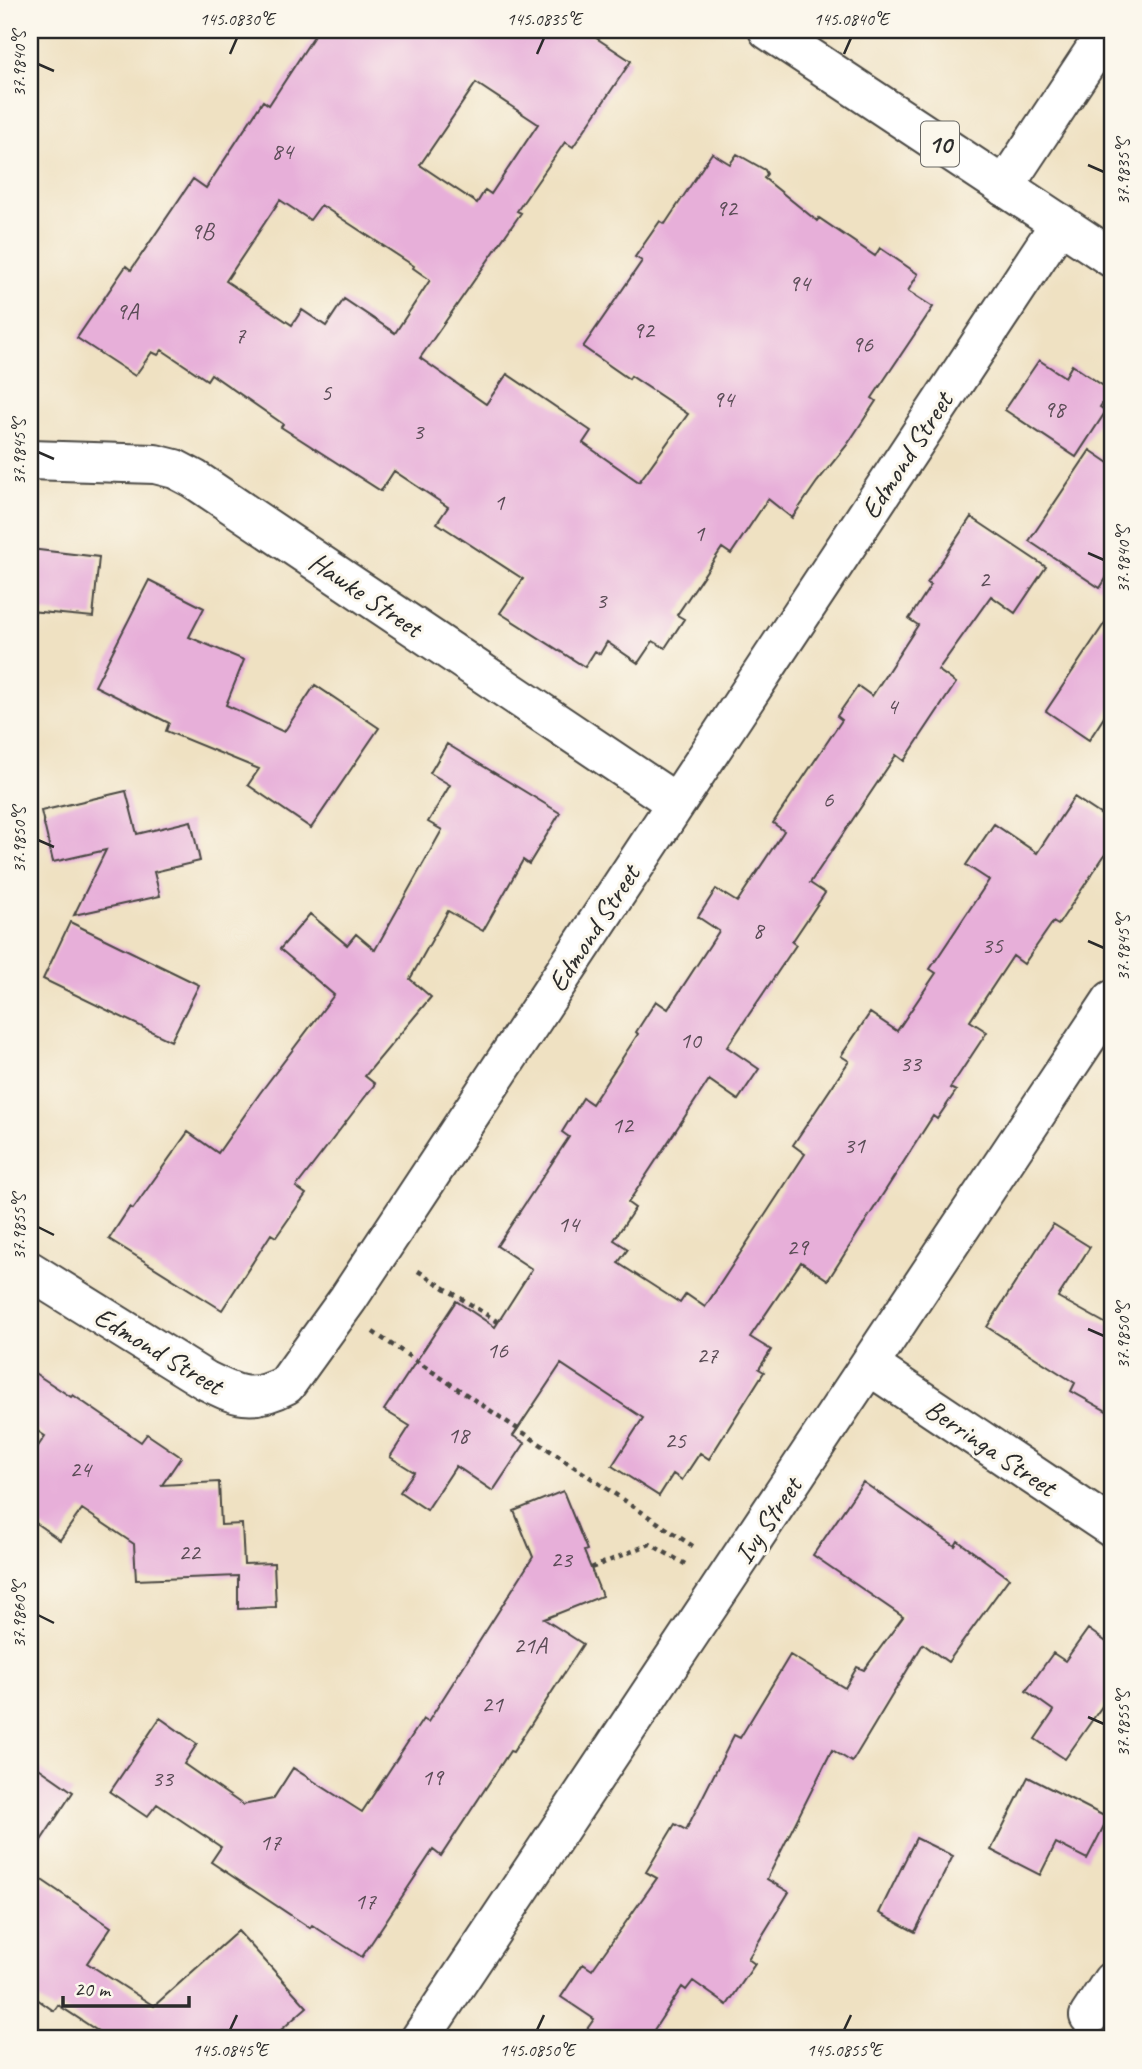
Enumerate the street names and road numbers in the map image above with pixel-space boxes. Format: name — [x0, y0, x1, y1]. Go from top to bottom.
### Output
road number: 10 — [921, 122, 959, 167]
street label: Edmond Street — [853, 383, 962, 525]
street label: Hawke Street — [303, 544, 431, 646]
street label: Edmond Street — [540, 856, 649, 998]
street label: Edmond Street — [88, 1298, 232, 1404]
street label: Berringa Street — [919, 1391, 1065, 1505]
street label: Ivy Street — [726, 1468, 810, 1570]

